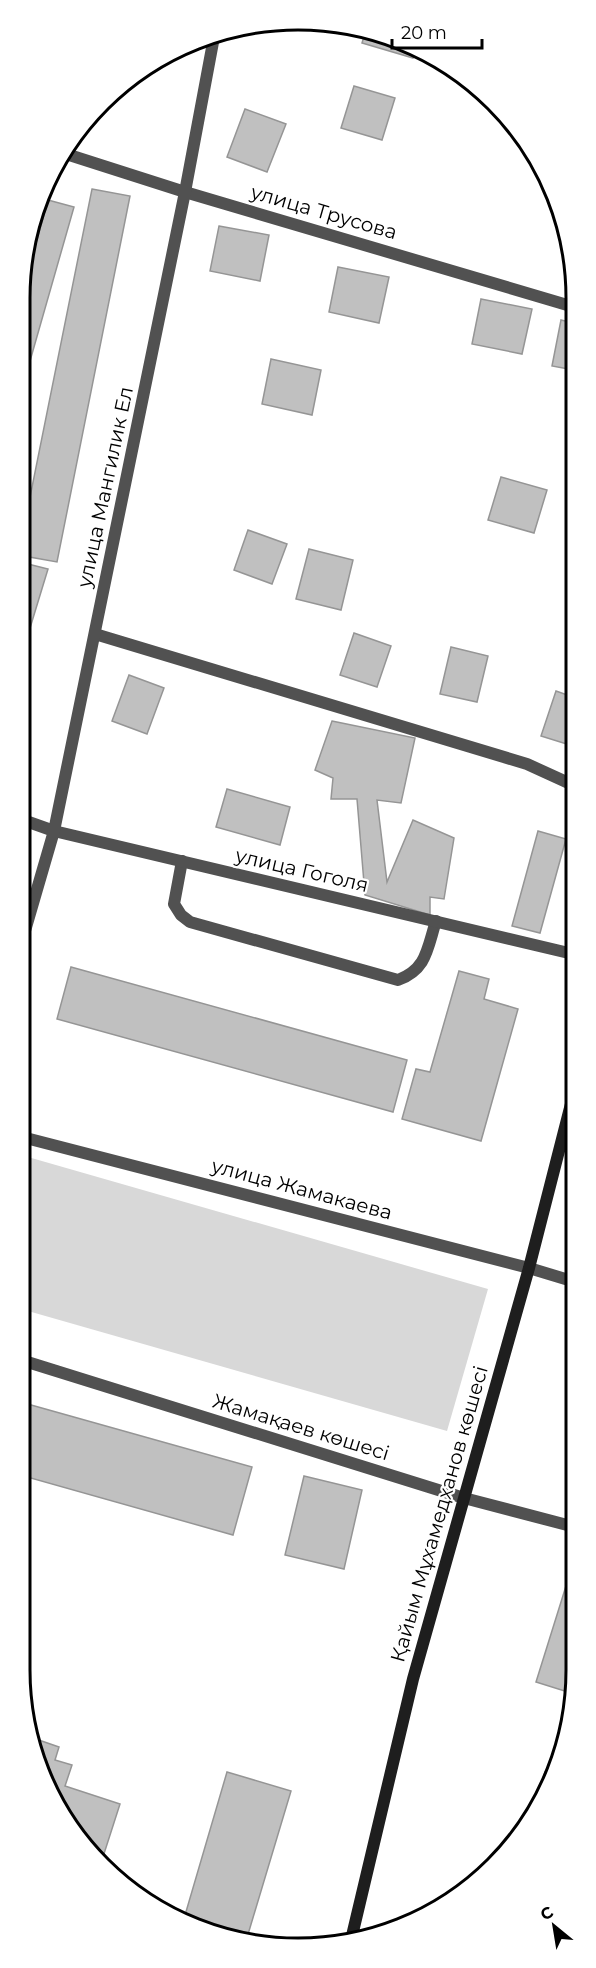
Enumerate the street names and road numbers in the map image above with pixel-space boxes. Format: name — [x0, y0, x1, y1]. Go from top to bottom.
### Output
street label: улица Трусова — [247, 179, 400, 244]
street label: улица Мангилик Ел — [72, 385, 138, 590]
street label: улица Гоголя — [232, 843, 371, 897]
street label: улица Жамакаева — [208, 1153, 395, 1225]
street label: Қайым Мұхамедханов көшесі — [385, 1363, 493, 1665]
street label: Жамақаев көшесі — [210, 1389, 392, 1465]

